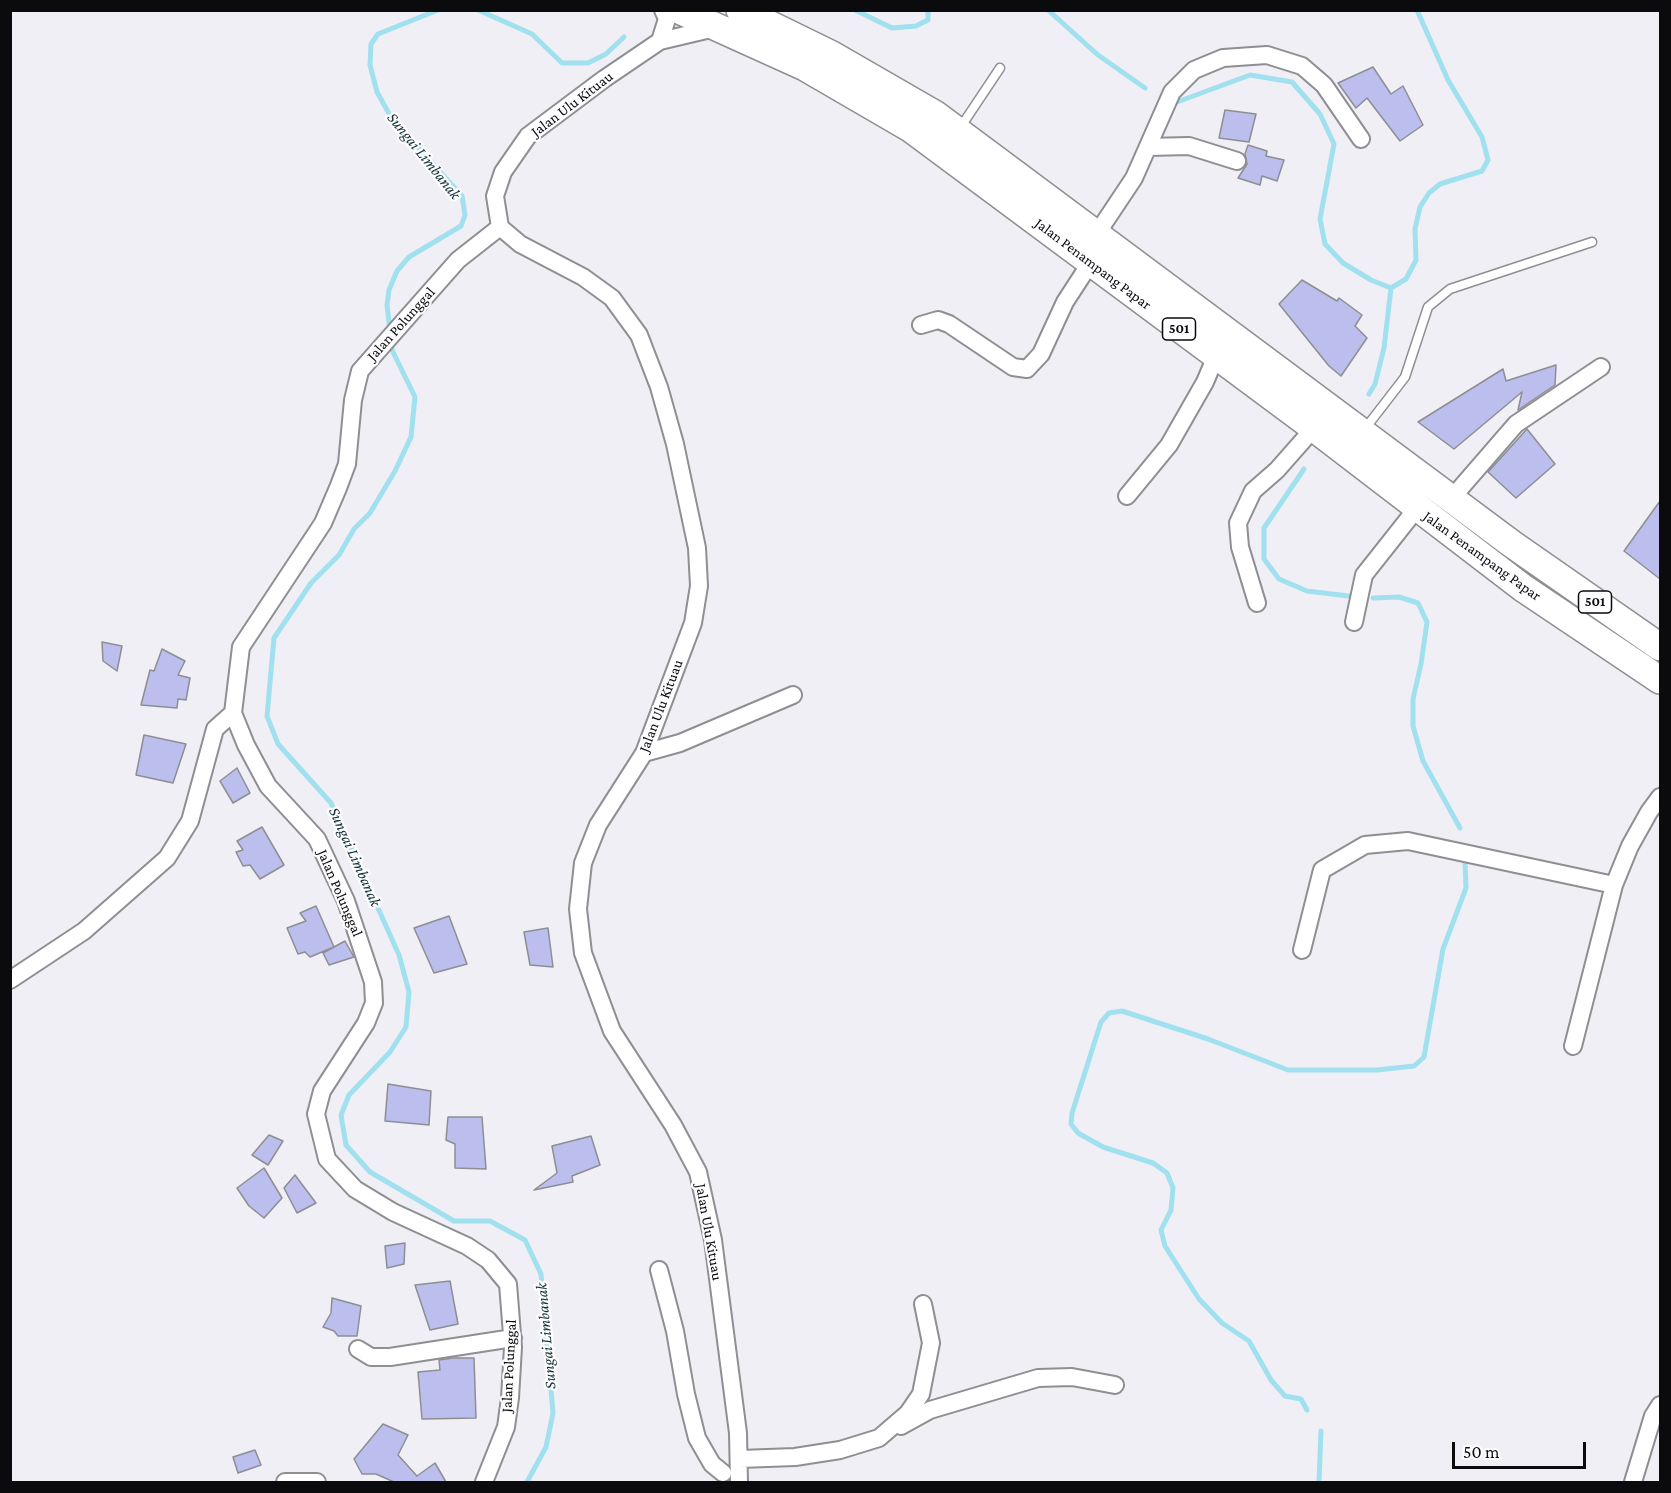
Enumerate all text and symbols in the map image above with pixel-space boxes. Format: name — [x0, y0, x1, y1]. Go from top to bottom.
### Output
street label: Jalan Ulu Kituau — [527, 67, 617, 141]
water label: Sungai Limbanak — [383, 109, 465, 203]
street label: Jalan Penampang Papar — [1031, 214, 1155, 314]
street label: Jalan Polunggal — [363, 283, 439, 365]
road number: 501 — [1162, 318, 1196, 340]
street label: Jalan Penampang Papar — [1420, 507, 1544, 605]
road number: 501 — [1578, 591, 1612, 613]
street label: Jalan Ulu Kituau — [635, 657, 687, 755]
water label: Sungai Limbanak — [325, 804, 385, 910]
street label: Jalan Polunggal — [314, 847, 366, 939]
street label: Jalan Ulu Kituau — [692, 1182, 726, 1282]
water label: Sungai Limbanak — [532, 1282, 560, 1390]
street label: Jalan Polunggal — [498, 1319, 520, 1413]
scale bar — [1455, 1430, 1588, 1468]
text: 50 m — [1463, 1442, 1500, 1462]

